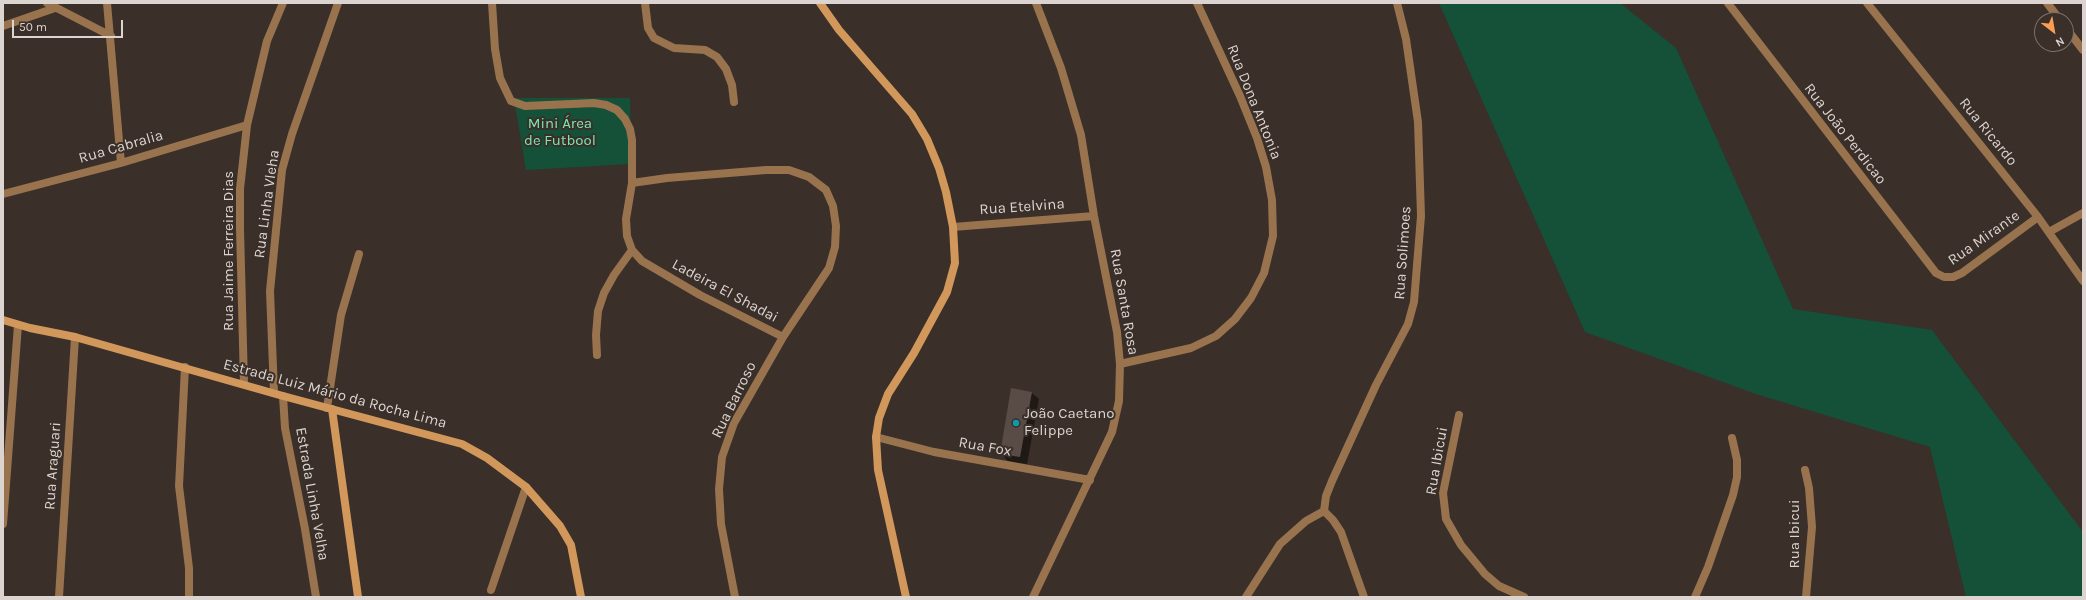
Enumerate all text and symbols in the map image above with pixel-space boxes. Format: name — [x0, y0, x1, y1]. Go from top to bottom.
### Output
scale bar — [14, 12, 125, 38]
north arrow — [2034, 12, 2074, 52]
text: 50 m — [19, 20, 47, 34]
text: N — [2053, 34, 2067, 49]
street label: Rua Dona Antonia — [1223, 42, 1285, 162]
street label: Rua João Perdicao — [1800, 80, 1890, 188]
street label: Rua Ricardo — [1955, 94, 2021, 170]
park label: Mini Área de Futbool — [524, 115, 596, 150]
street label: Rua Cabralia — [77, 126, 165, 168]
street label: Rua Linha Vleha — [250, 149, 284, 259]
street label: Rua Jaime Ferreira Dias — [220, 171, 238, 331]
street label: Rua Etelvina — [979, 195, 1065, 219]
street label: Rua Solimoes — [1391, 206, 1415, 300]
street label: Rua Mirante — [1945, 207, 2023, 269]
street label: Rua Santa Rosa — [1106, 248, 1142, 356]
street label: Ladeira El Shadai — [669, 255, 781, 327]
street label: Estrada Luiz Mário da Rocha Lima — [221, 355, 449, 433]
street label: Rua Barroso — [708, 359, 760, 441]
place label: João Caetano Felippe — [1024, 405, 1115, 440]
marker: João Caetano Felippe — [1011, 418, 1021, 428]
street label: Rua Araguari — [41, 421, 65, 511]
street label: Rua Ibicui — [1422, 425, 1452, 497]
street label: Estrada Linha Velha — [291, 426, 333, 562]
street label: Rua Fox — [957, 434, 1013, 460]
street label: Rua Ibicui — [1786, 500, 1804, 568]

